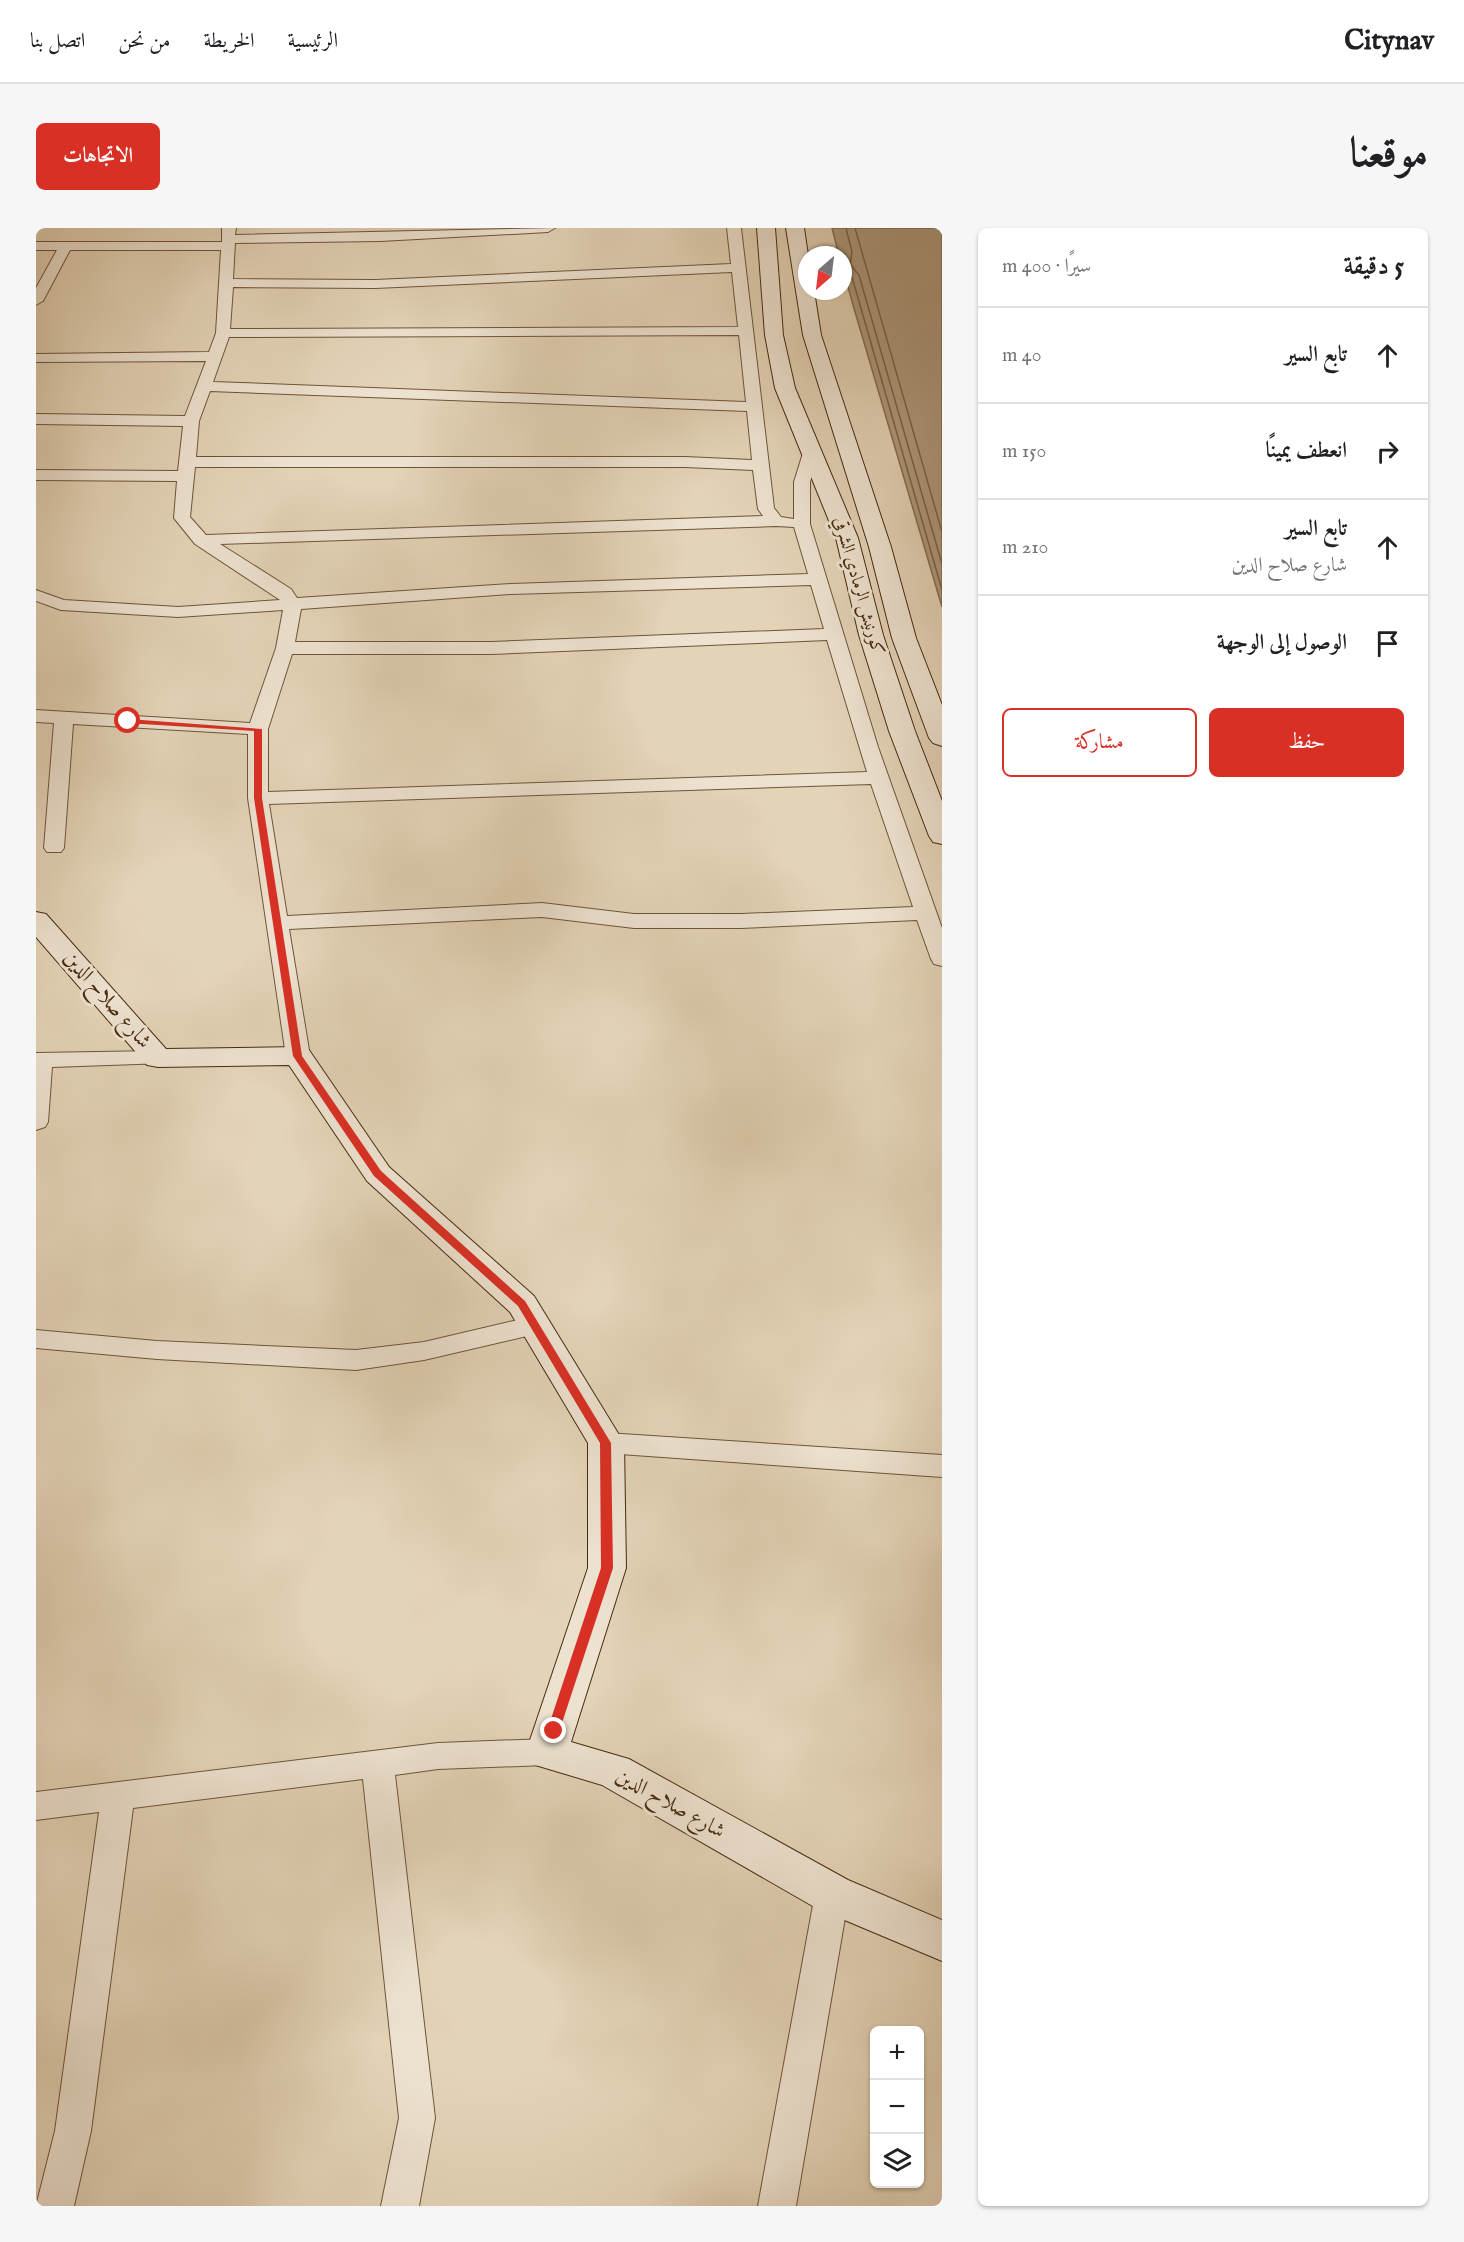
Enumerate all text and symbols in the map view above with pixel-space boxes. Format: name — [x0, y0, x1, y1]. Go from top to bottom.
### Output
text: Citynav — [1344, 24, 1434, 59]
text: اتصل بنا — [30, 28, 85, 55]
text: من نحن — [118, 28, 170, 55]
text: الخريطة — [203, 28, 255, 55]
text: الرئيسية — [288, 28, 338, 55]
button: الاتجاهات — [36, 123, 160, 190]
text: موقعنا — [1350, 128, 1428, 181]
north arrow — [798, 246, 852, 300]
text: 5 دقيقة — [1344, 250, 1404, 283]
text: سيرًا · 400 m — [1002, 254, 1091, 279]
icon: ahead — [1371, 339, 1404, 372]
text: تابع السير — [1285, 341, 1347, 369]
text: 40 m — [1002, 343, 1041, 368]
icon: right — [1371, 435, 1404, 468]
text: انعطف يمينًا — [1266, 437, 1347, 465]
text: 150 m — [1002, 439, 1046, 464]
street label: كورنيش الرمادي الشرقي — [825, 514, 889, 658]
text: تابع السير — [1285, 515, 1347, 543]
icon: ahead — [1371, 531, 1404, 564]
text: 210 m — [1002, 535, 1048, 560]
text: شارع صلاح الدين — [1231, 553, 1347, 578]
icon: arrive — [1371, 627, 1404, 660]
text: الوصول إلى الوجهة — [1217, 629, 1347, 657]
route start — [114, 707, 140, 733]
button: مشاركة — [1002, 708, 1197, 777]
button: حفظ — [1209, 708, 1404, 777]
street label: شارع صلاح الدين — [54, 945, 157, 1057]
route end — [540, 1717, 566, 1743]
street label: شارع صلاح الدين — [608, 1763, 730, 1849]
map controls — [870, 2026, 924, 2188]
button: + — [870, 2026, 924, 2080]
button: − — [870, 2080, 924, 2134]
button: layers — [870, 2134, 924, 2188]

